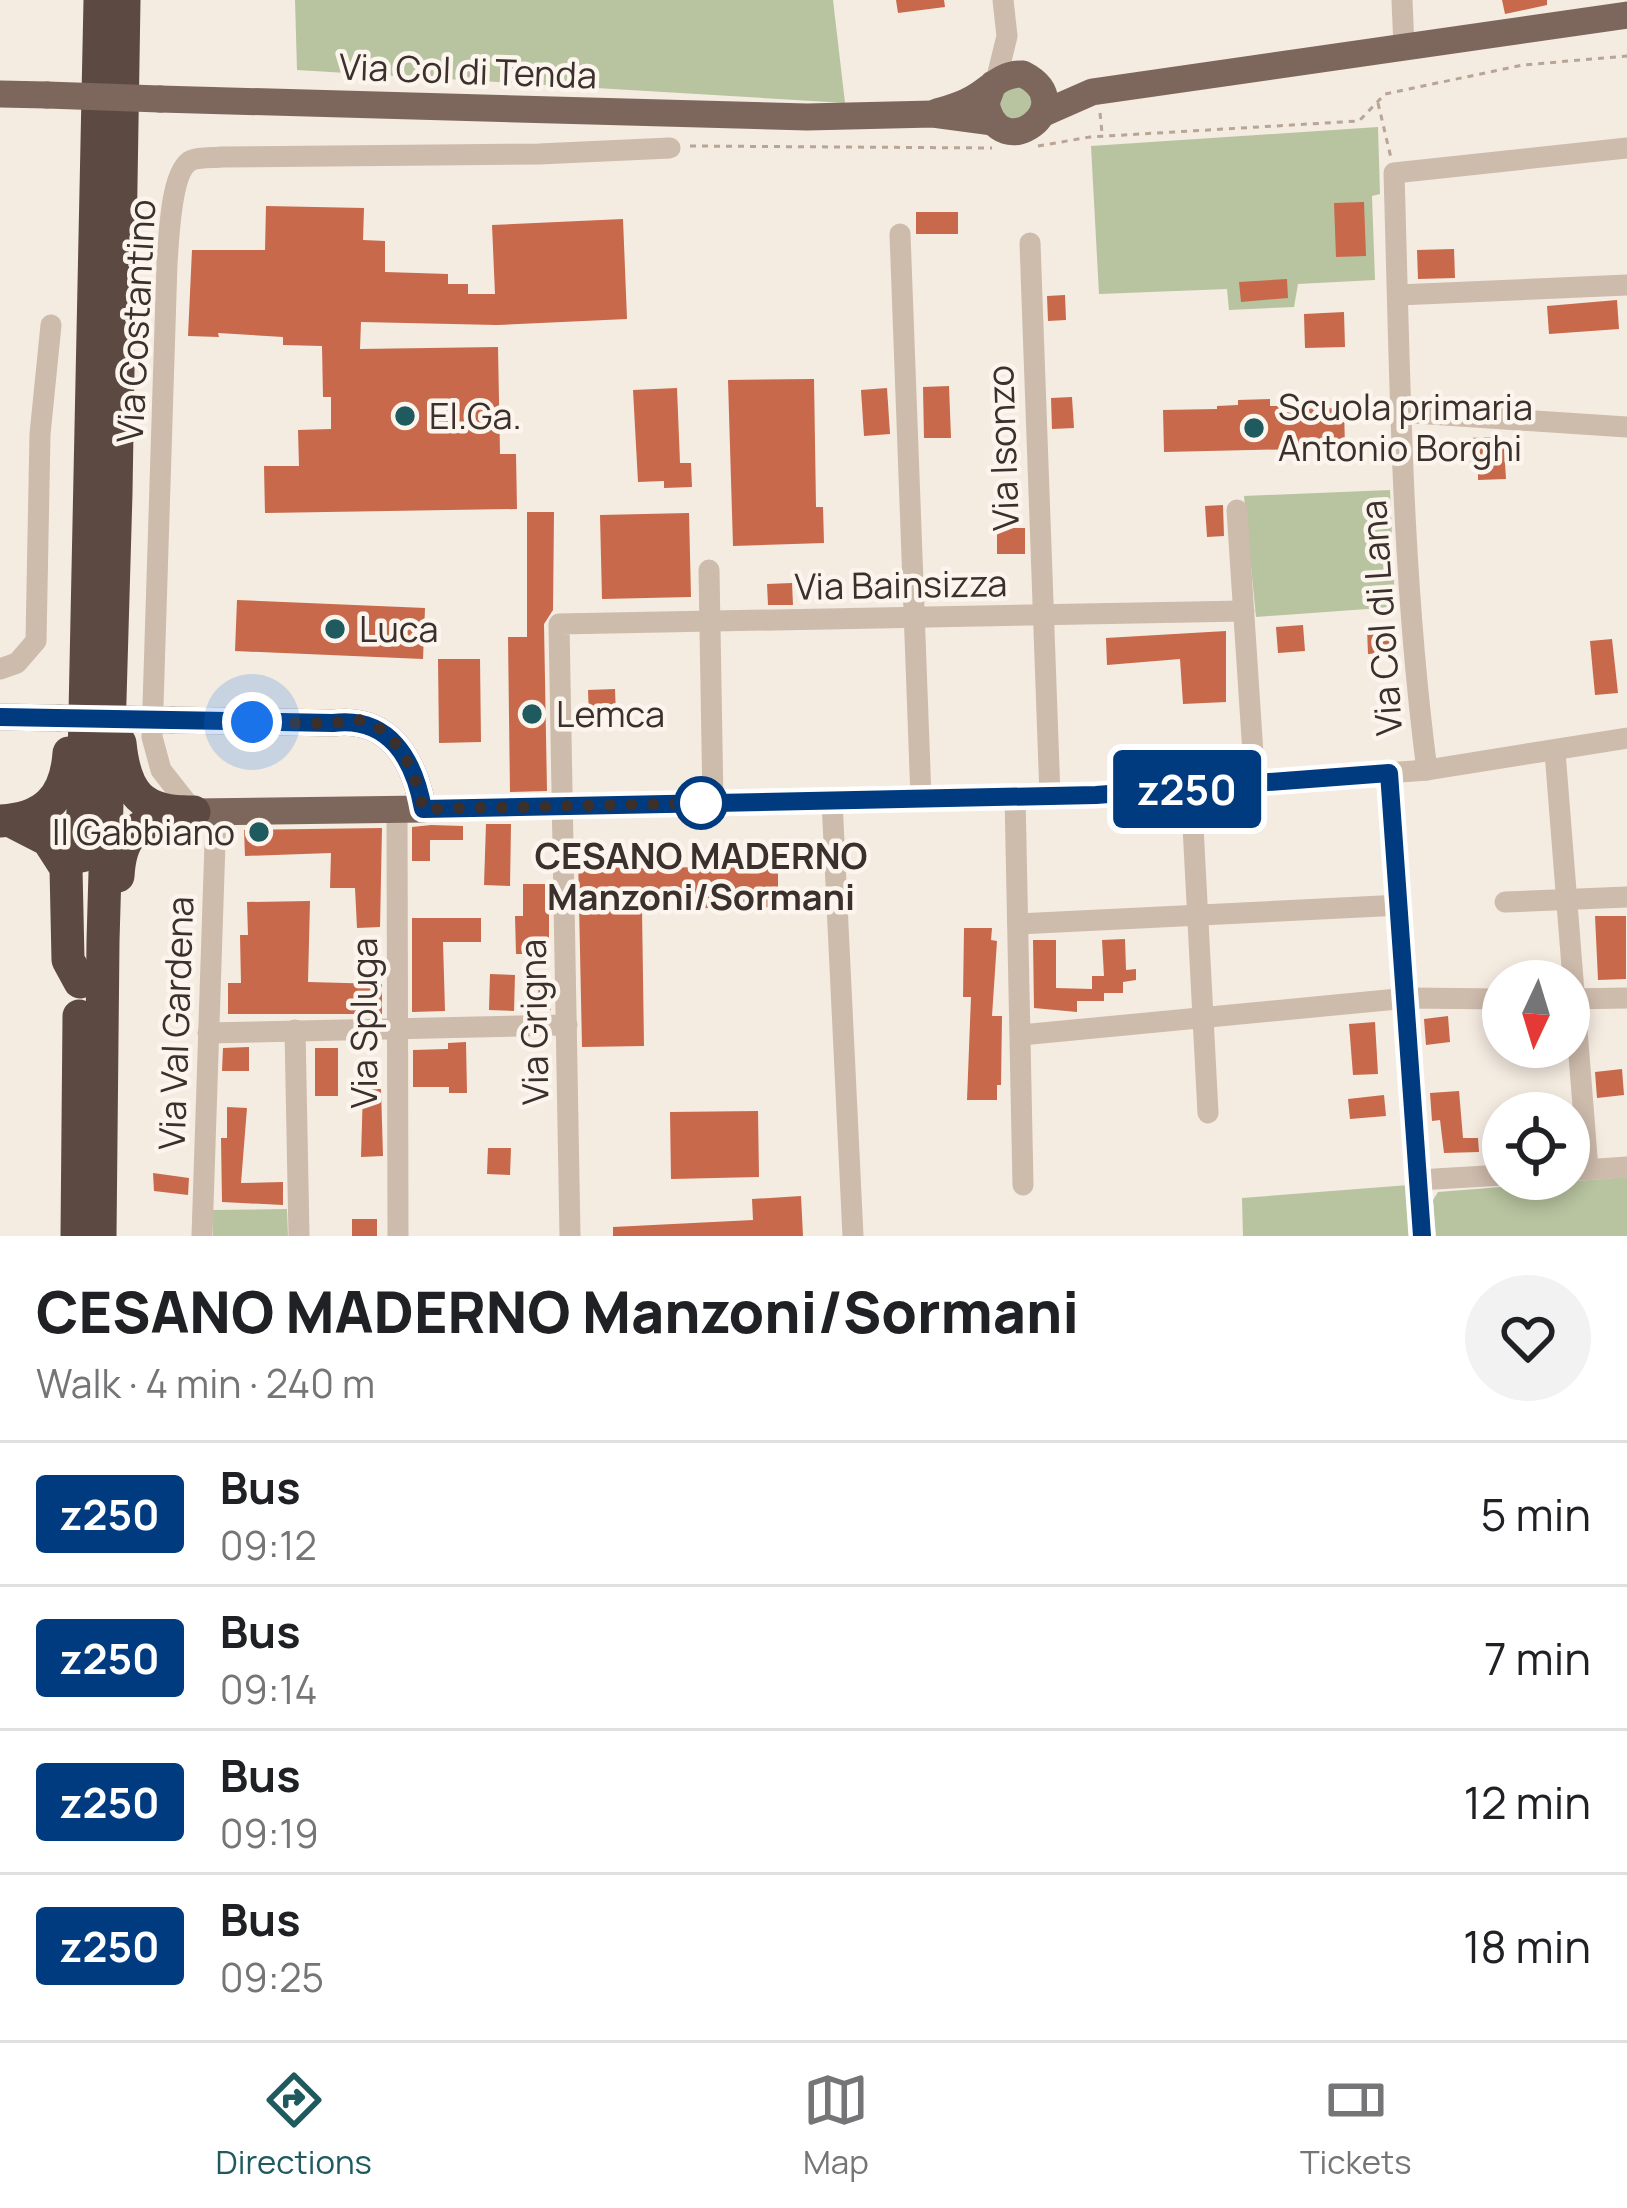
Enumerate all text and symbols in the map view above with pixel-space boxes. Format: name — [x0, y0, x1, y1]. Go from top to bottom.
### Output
street label: Via Col di Tenda — [338, 42, 598, 99]
street label: Via Costantino — [105, 198, 166, 444]
street label: Via Isonzo — [975, 364, 1030, 532]
place label: Scuola primaria Antonio Borghi — [1278, 382, 1533, 472]
place label: El.Ga. — [429, 391, 522, 440]
marker: El.Ga. — [392, 403, 418, 429]
marker: Scuola primaria Antonio Borghi — [1241, 415, 1267, 441]
street label: Via Col di Lana — [1348, 499, 1413, 737]
street label: Via Bainsizza — [794, 558, 1008, 611]
place label: Luca — [359, 604, 439, 653]
marker: Luca — [322, 616, 348, 642]
place label: Lemca — [556, 689, 665, 738]
your location — [222, 692, 282, 752]
marker: Lemca — [519, 701, 545, 727]
line badge: z250 — [1103, 750, 1271, 828]
text: z250 — [1137, 760, 1237, 818]
marker: CESANO MADERNO Manzoni/Sormani — [676, 778, 726, 828]
place label: Il Gabbiano — [52, 807, 235, 856]
marker: Il Gabbiano — [246, 819, 272, 845]
place label: CESANO MADERNO Manzoni/Sormani — [534, 831, 868, 921]
street label: Via Val Gardena — [147, 895, 204, 1151]
street label: Via Spluga — [339, 937, 388, 1109]
street label: Via Grigna — [508, 939, 559, 1105]
north arrow — [1482, 960, 1590, 1068]
map controls — [1482, 960, 1590, 1200]
button: locate — [1482, 1092, 1590, 1200]
text: CESANO MADERNO Manzoni/Sormani — [36, 1272, 1079, 1350]
button: heart — [1465, 1275, 1591, 1401]
text: Walk · 4 min · 240 m — [36, 1356, 375, 1410]
text: Bus — [220, 1456, 301, 1518]
text: 5 min — [1481, 1483, 1591, 1545]
text: z250 — [60, 1485, 160, 1543]
text: 09:12 — [220, 1518, 317, 1572]
text: Bus — [220, 1600, 301, 1662]
text: 7 min — [1484, 1627, 1591, 1689]
text: z250 — [60, 1629, 160, 1687]
text: 09:14 — [220, 1662, 318, 1716]
text: Bus — [220, 1744, 301, 1806]
text: 12 min — [1463, 1771, 1591, 1833]
text: z250 — [60, 1773, 160, 1831]
text: 09:19 — [220, 1806, 319, 1860]
text: Bus — [220, 1888, 301, 1950]
text: 18 min — [1463, 1915, 1591, 1977]
text: z250 — [60, 1917, 160, 1975]
text: 09:25 — [220, 1950, 324, 2004]
tab: Directions — [216, 2067, 372, 2184]
tab: Map — [803, 2067, 869, 2184]
tab: Tickets — [1300, 2067, 1411, 2184]

